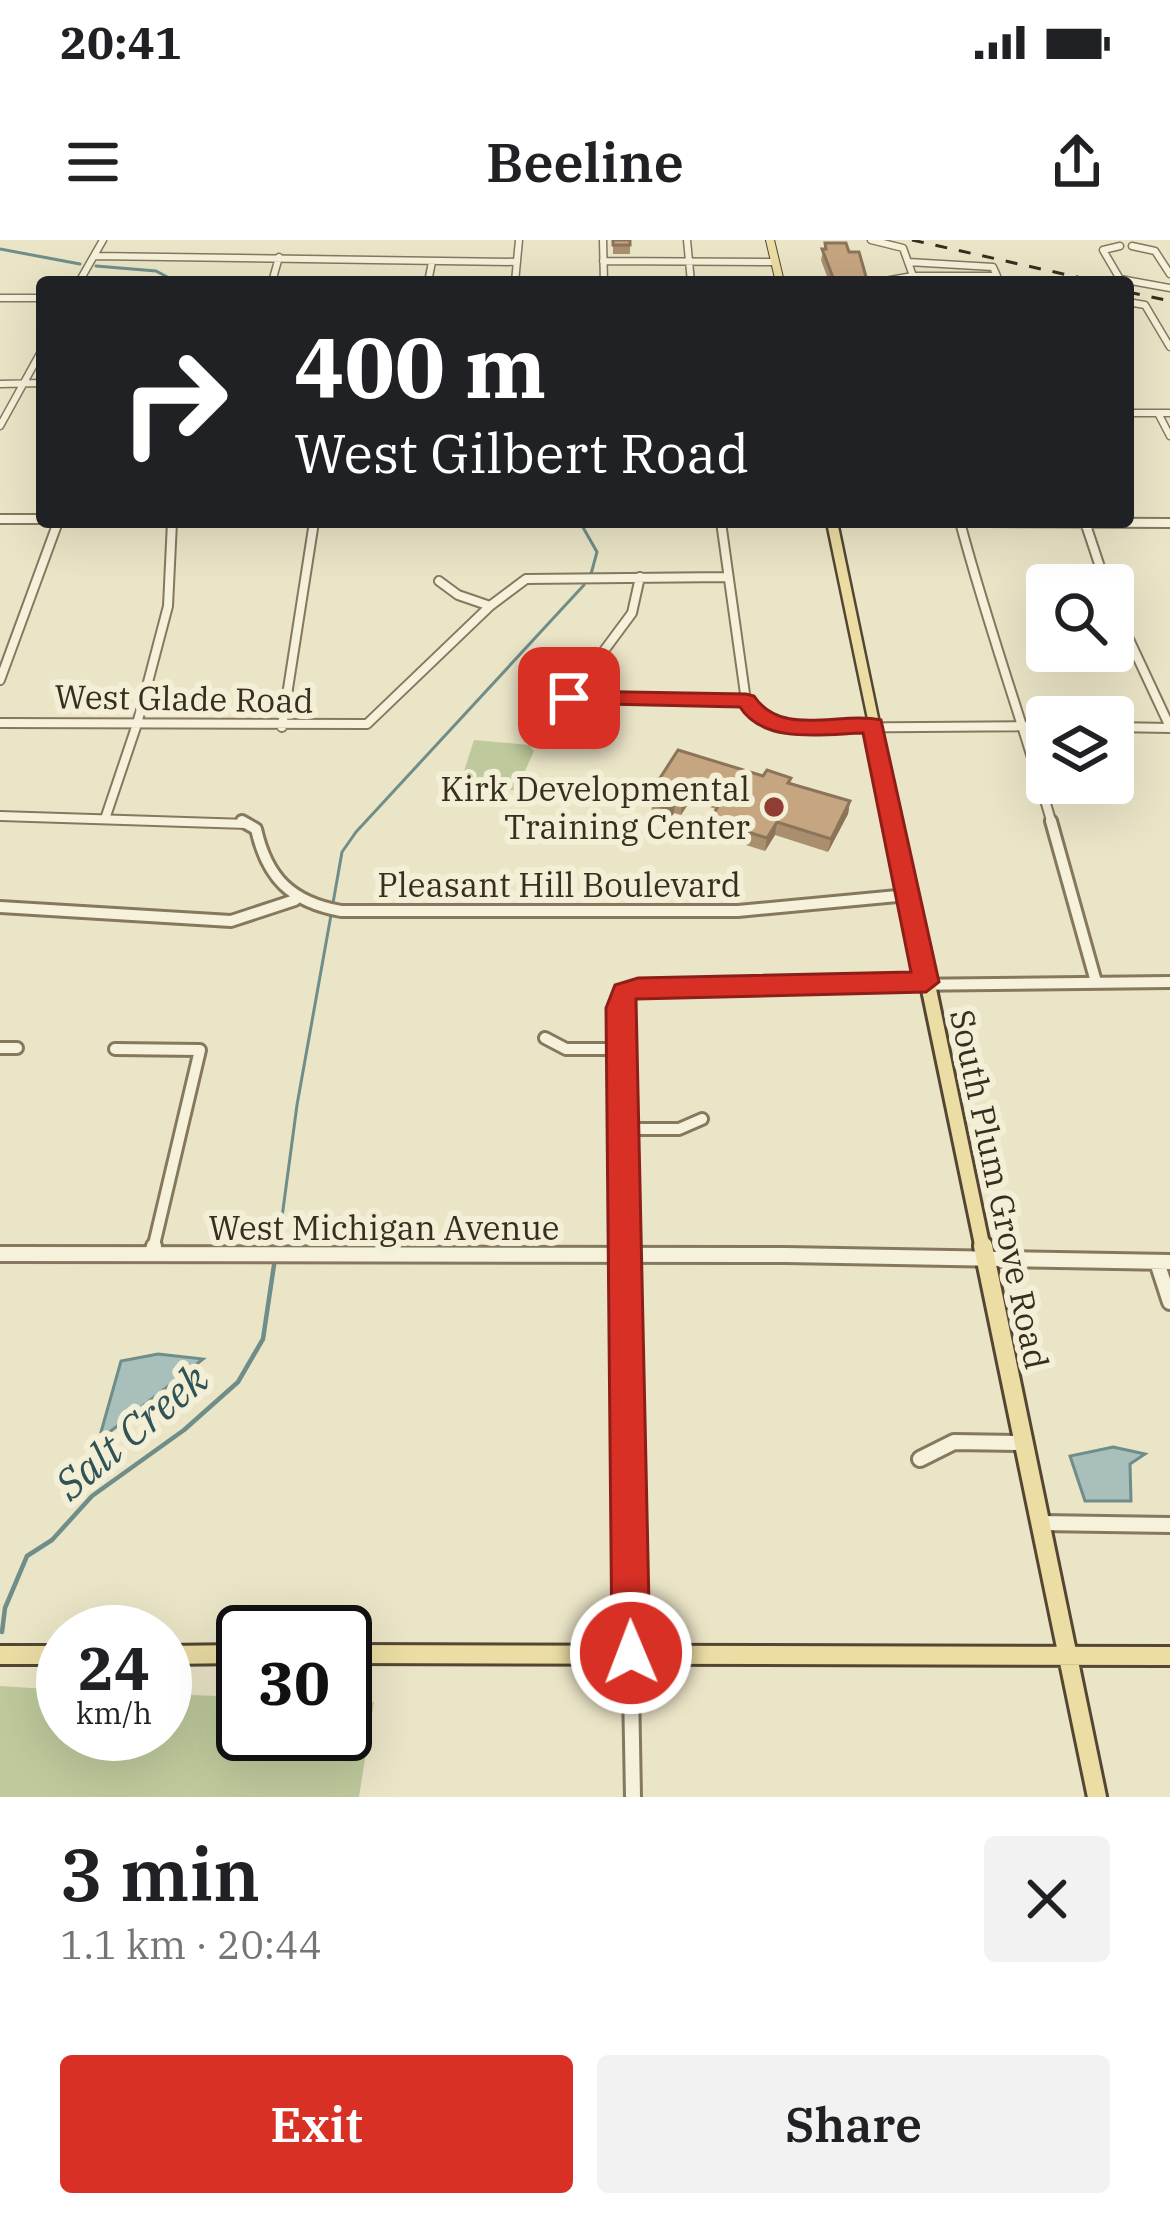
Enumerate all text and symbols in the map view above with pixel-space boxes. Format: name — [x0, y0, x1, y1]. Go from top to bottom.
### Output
text: 20:41 — [60, 13, 182, 71]
text: Beeline — [486, 127, 684, 197]
icon: menu — [60, 129, 126, 195]
icon: share — [1044, 129, 1110, 195]
text: 400 m — [294, 312, 546, 421]
icon: right — [96, 324, 252, 480]
text: West Gilbert Road — [294, 418, 749, 488]
map controls — [1026, 564, 1134, 804]
button: search — [1026, 564, 1134, 672]
pin — [518, 647, 620, 749]
icon: arrive — [536, 665, 602, 731]
street label: West Glade Road — [54, 674, 314, 722]
button: layers — [1026, 696, 1134, 804]
place label: Kirk Developmental Training Center — [440, 767, 750, 848]
marker: Kirk Developmental Training Center — [761, 794, 787, 820]
street label: Pleasant Hill Boulevard — [377, 863, 741, 906]
street label: South Plum Grove Road — [941, 1005, 1059, 1373]
street label: West Michigan Avenue — [208, 1206, 560, 1249]
water label: Salt Creek — [42, 1350, 220, 1512]
position arrow — [568, 1590, 694, 1716]
speed limit sign: 30 — [216, 1605, 372, 1761]
text: 24 — [78, 1628, 150, 1707]
text: km/h — [76, 1693, 152, 1732]
text: 3 min — [60, 1827, 260, 1921]
button: close — [984, 1836, 1110, 1962]
text: 1.1 km · 20:44 — [60, 1919, 322, 1970]
button: Exit — [60, 2055, 573, 2193]
button: Share — [597, 2055, 1110, 2193]

